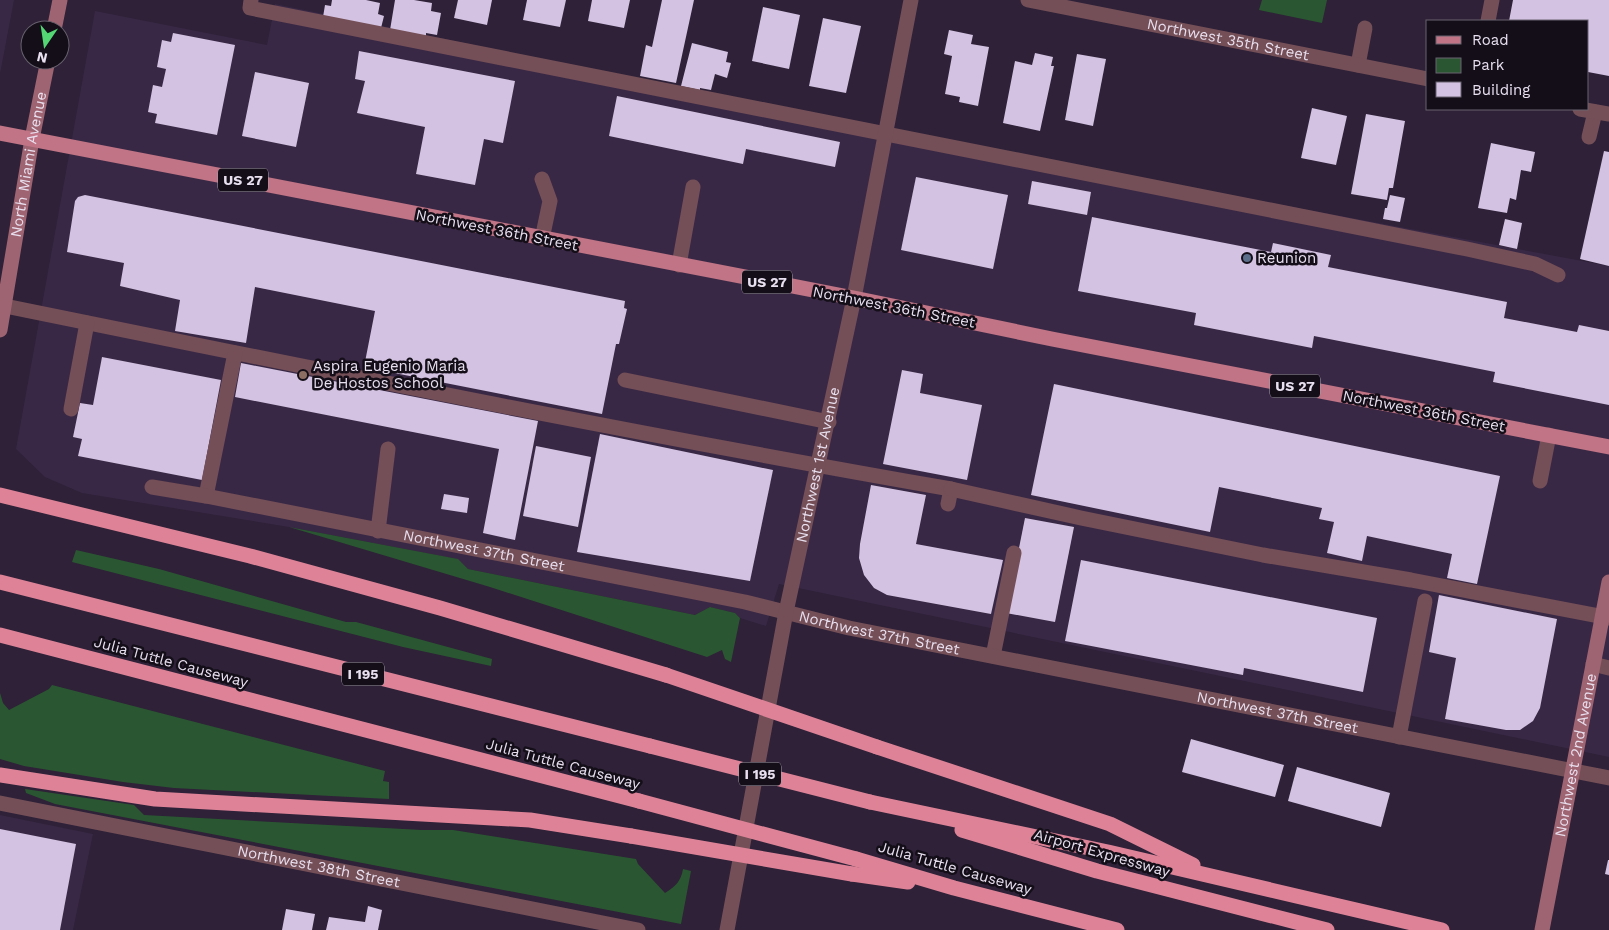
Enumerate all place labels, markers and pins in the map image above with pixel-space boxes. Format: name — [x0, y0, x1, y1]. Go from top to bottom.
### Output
place label: Reunion — [1257, 249, 1316, 267]
marker: Reunion — [1241, 252, 1253, 264]
place label: Aspira Eugenio Maria De Hostos School — [313, 357, 466, 392]
marker: Aspira Eugenio Maria De Hostos School — [297, 369, 309, 381]

